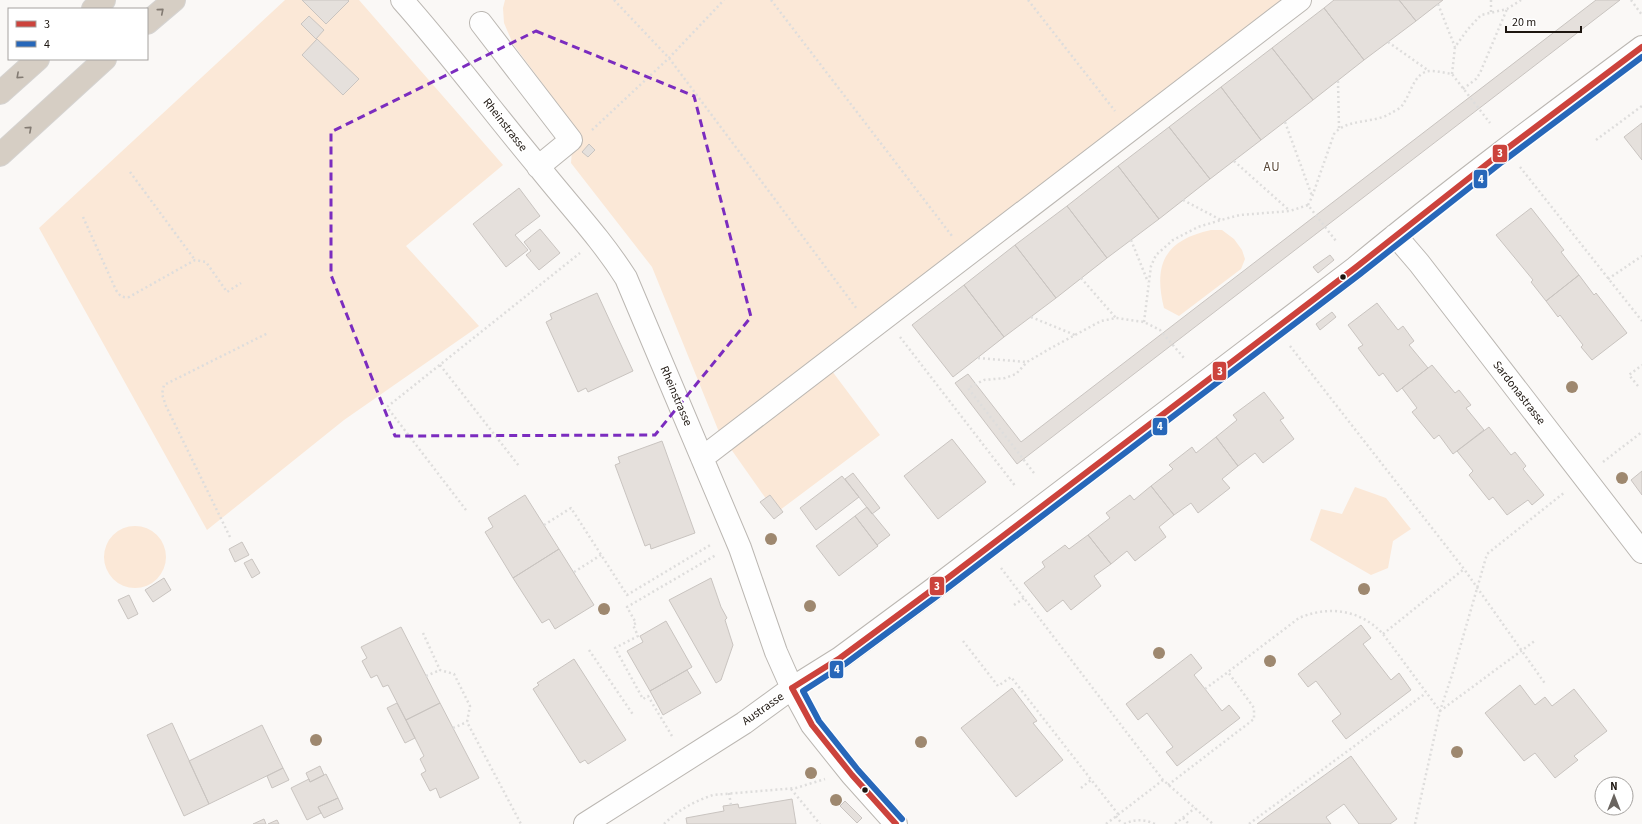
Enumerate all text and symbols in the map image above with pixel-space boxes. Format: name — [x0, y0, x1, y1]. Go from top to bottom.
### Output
legend — [8, 8, 148, 60]
scale bar — [1506, 8, 1581, 34]
one-way arrow — [156, 9, 163, 16]
text: 20 m — [1512, 14, 1536, 31]
text: 3 — [44, 16, 50, 33]
text: 4 — [44, 36, 50, 53]
one-way arrow — [16, 71, 24, 79]
street label: Rheinstrasse — [479, 95, 531, 155]
one-way arrow — [24, 126, 31, 133]
line badge: 3 — [1492, 144, 1508, 163]
text: 3 — [1497, 146, 1503, 161]
district label: AU — [1263, 158, 1281, 176]
line badge: 4 — [1473, 169, 1488, 189]
text: 4 — [1478, 172, 1484, 187]
unlabelled marker — [1338, 272, 1348, 282]
street label: Sardonastrasse — [1489, 357, 1549, 429]
line badge: 3 — [1212, 361, 1227, 381]
street label: Rheinstrasse — [656, 363, 696, 429]
text: 3 — [1217, 364, 1223, 379]
line badge: 4 — [1152, 417, 1168, 436]
text: 4 — [1157, 419, 1163, 434]
line badge: 3 — [929, 576, 945, 596]
text: 3 — [934, 579, 940, 594]
line badge: 4 — [829, 660, 844, 679]
text: 4 — [834, 662, 840, 677]
street label: Austrasse — [739, 688, 787, 730]
north arrow — [1594, 776, 1634, 816]
text: N — [1610, 779, 1618, 794]
unlabelled marker — [860, 785, 870, 795]

